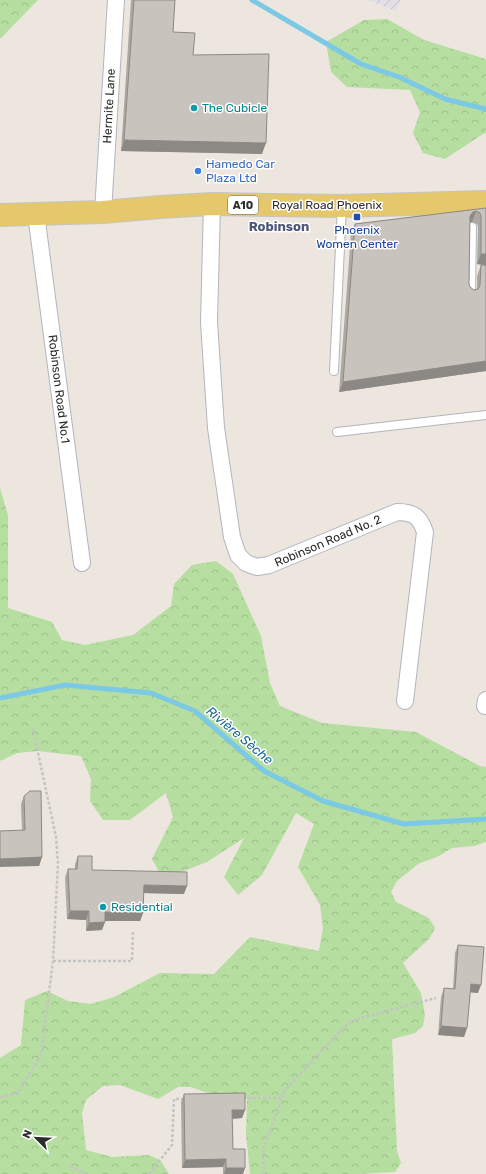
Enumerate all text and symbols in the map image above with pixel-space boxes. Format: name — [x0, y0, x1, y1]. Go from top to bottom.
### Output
street label: Hermite Lane — [100, 68, 118, 144]
place label: The Cubicle — [202, 101, 267, 115]
marker: The Cubicle — [189, 103, 199, 113]
place label: Hamedo Car Plaza Ltd — [206, 157, 275, 185]
marker: Hamedo Car Plaza Ltd — [193, 166, 203, 176]
road number: A10 — [228, 196, 258, 214]
street label: Royal Road Phoenix — [272, 198, 383, 212]
marker: Phoenix Women Center — [352, 212, 362, 222]
district label: Robinson — [249, 219, 309, 234]
place label: Phoenix Women Center — [316, 223, 398, 251]
street label: Robinson Road No.1 — [45, 334, 73, 444]
street label: Robinson Road No. 2 — [272, 512, 384, 570]
water label: Rivière Sèche — [203, 703, 276, 768]
place label: Residential — [111, 900, 173, 914]
marker: Residential — [98, 902, 108, 912]
north arrow — [16, 1118, 56, 1158]
text: N — [20, 1128, 35, 1140]

